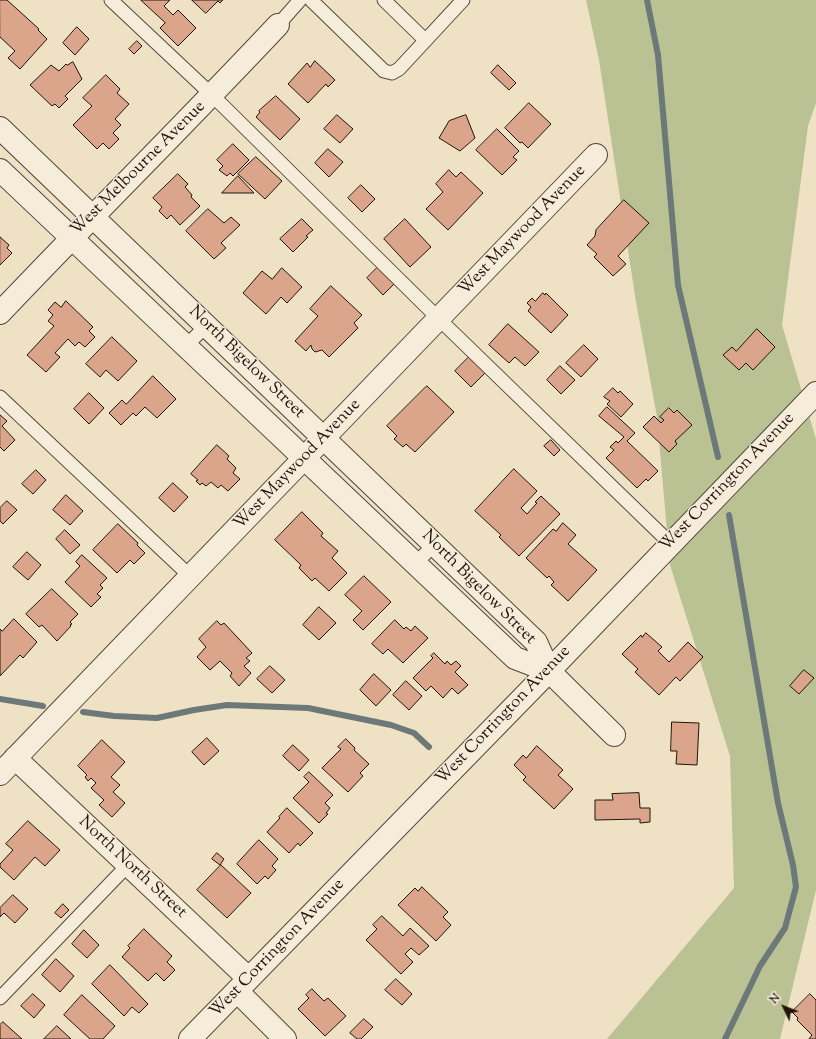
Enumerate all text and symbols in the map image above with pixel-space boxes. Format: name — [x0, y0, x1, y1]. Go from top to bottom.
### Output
street label: West Melbourne Avenue — [67, 97, 211, 241]
street label: West Maywood Avenue — [455, 161, 591, 301]
street label: North Bigelow Street — [184, 302, 308, 424]
street label: West Maywood Avenue — [230, 395, 366, 535]
street label: West Corrington Avenue — [656, 409, 800, 557]
street label: North Bigelow Street — [417, 527, 539, 649]
street label: West Corrington Avenue — [432, 642, 576, 790]
street label: North North Street — [74, 813, 190, 923]
street label: West Corrington Avenue — [206, 875, 350, 1023]
north arrow — [764, 987, 804, 1027]
text: N — [766, 990, 784, 1007]

